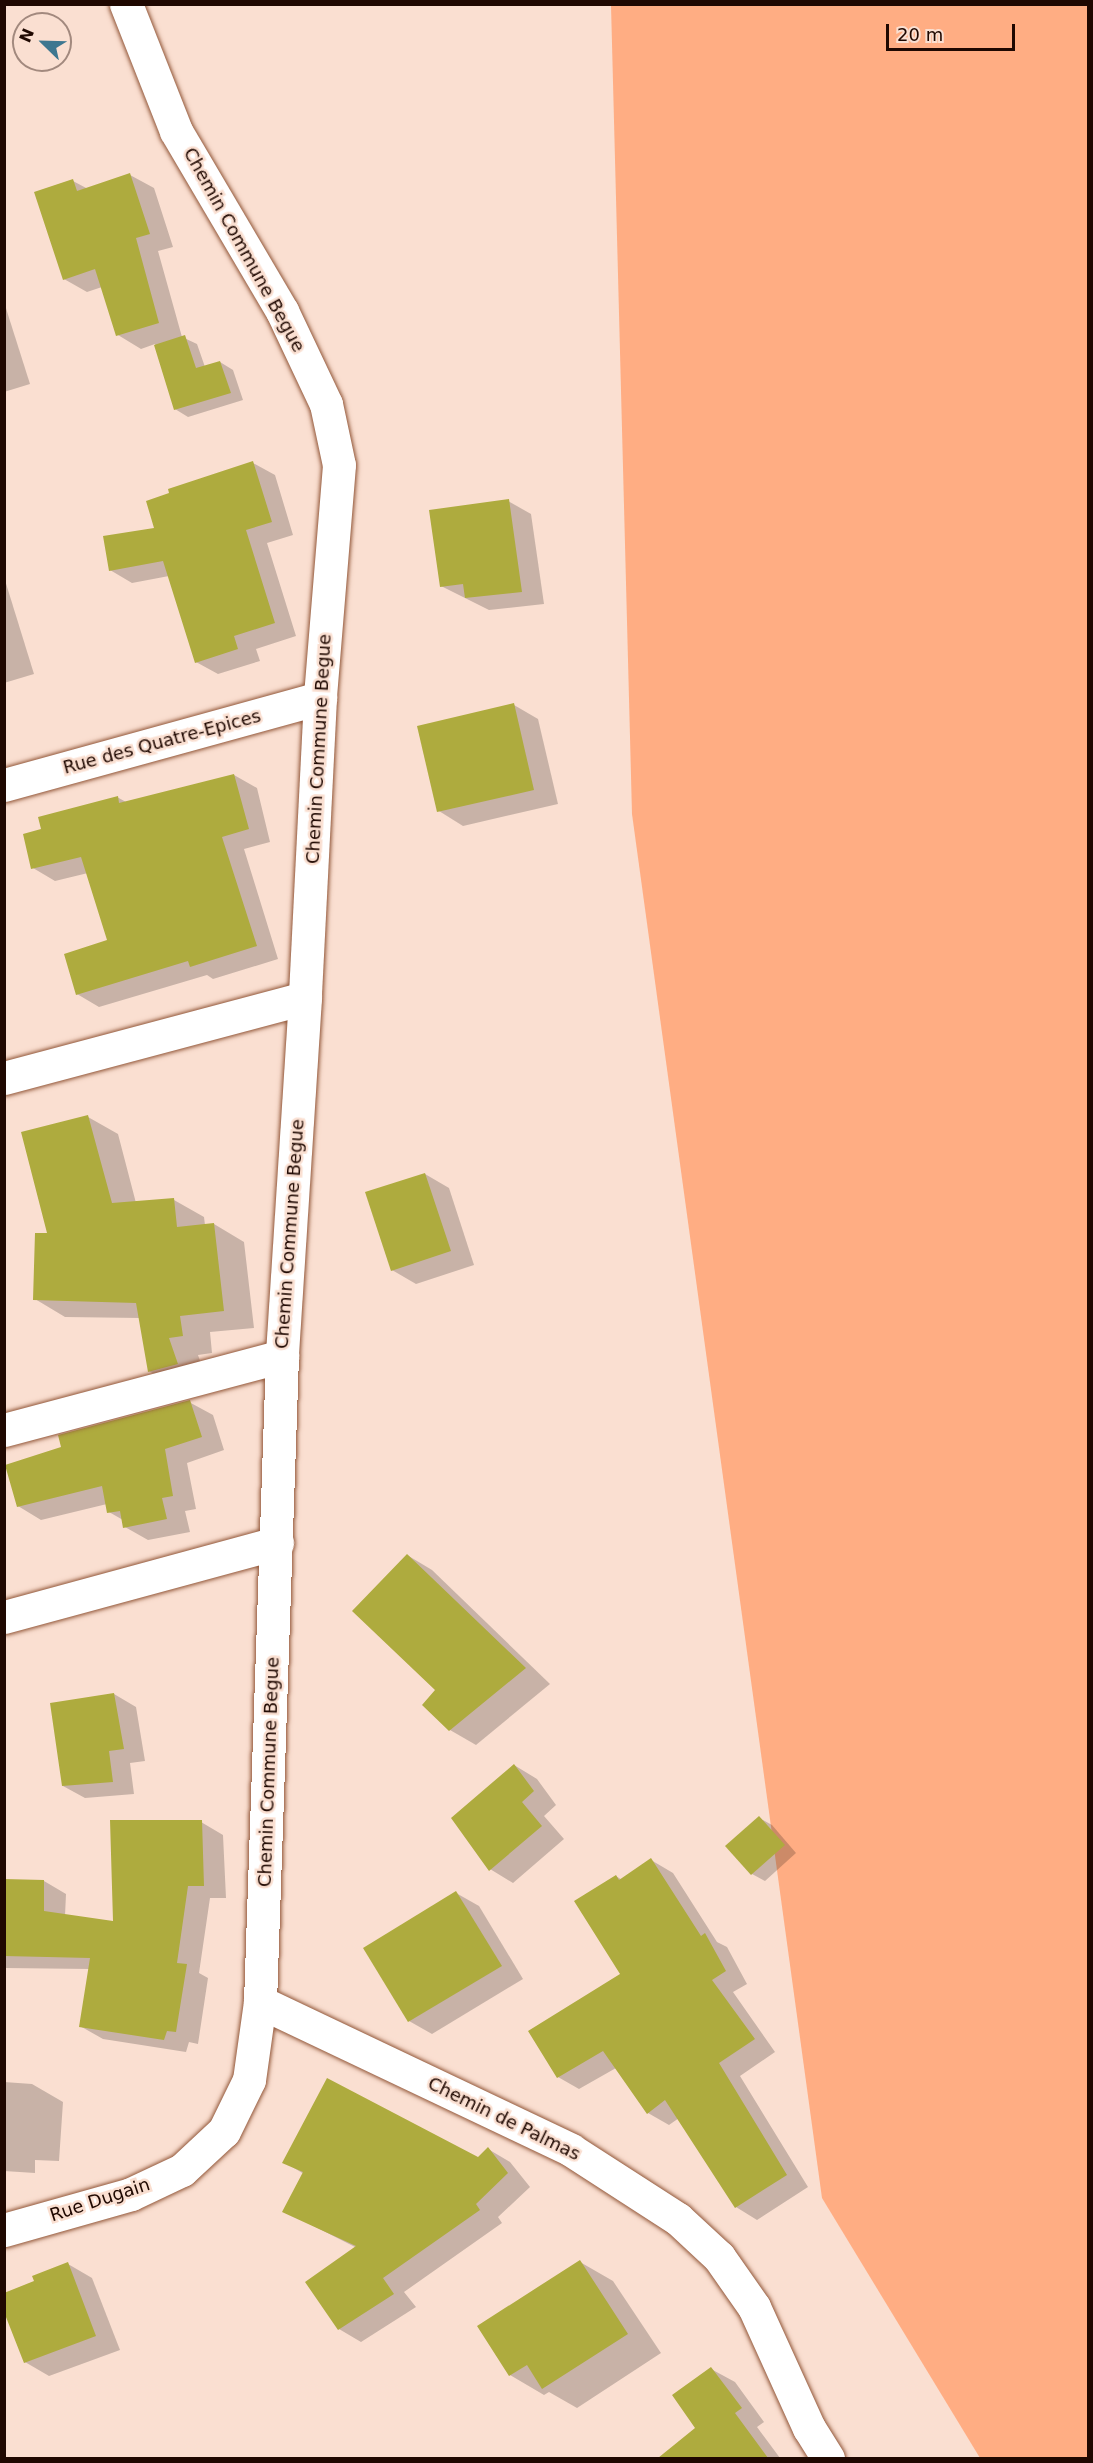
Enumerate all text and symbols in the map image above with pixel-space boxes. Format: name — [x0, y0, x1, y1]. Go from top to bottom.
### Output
north arrow — [12, 12, 72, 72]
scale bar — [889, 12, 1018, 50]
text: 20 m — [897, 24, 943, 45]
text: N — [15, 26, 38, 45]
street label: Chemin Commune Begue — [179, 144, 309, 356]
street label: Chemin Commune Begue — [302, 633, 336, 865]
street label: Rue des Quatre-Epices — [61, 705, 263, 779]
street label: Chemin Commune Begue — [271, 1118, 309, 1350]
street label: Chemin Commune Begue — [254, 1657, 284, 1887]
street label: Chemin de Palmas — [424, 2073, 584, 2165]
street label: Rue Dugain — [47, 2174, 153, 2226]

